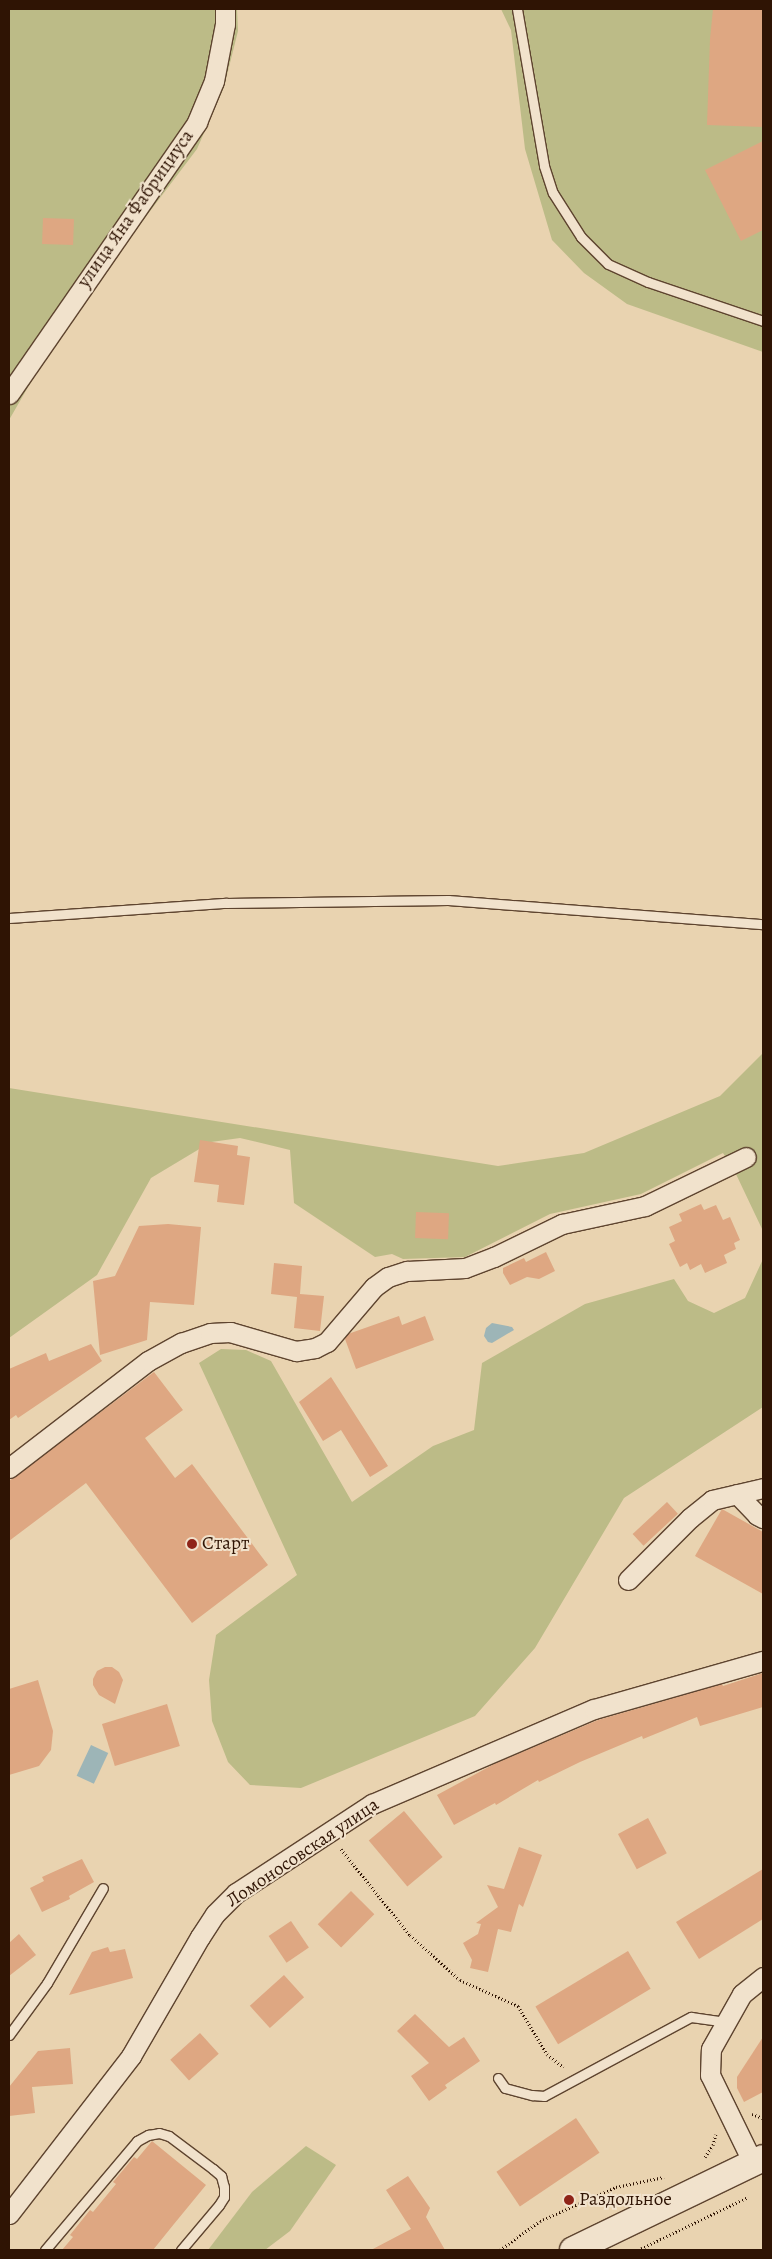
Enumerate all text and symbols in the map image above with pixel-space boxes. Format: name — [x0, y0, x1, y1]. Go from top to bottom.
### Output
street label: улица Яна Фабрициуса — [73, 126, 199, 292]
place label: Старт — [202, 1533, 250, 1555]
marker: Старт — [186, 1538, 198, 1550]
street label: Ломоносовская улица — [222, 1793, 384, 1913]
place label: Раздольное — [579, 2189, 672, 2211]
marker: Раздольное — [563, 2194, 575, 2206]

